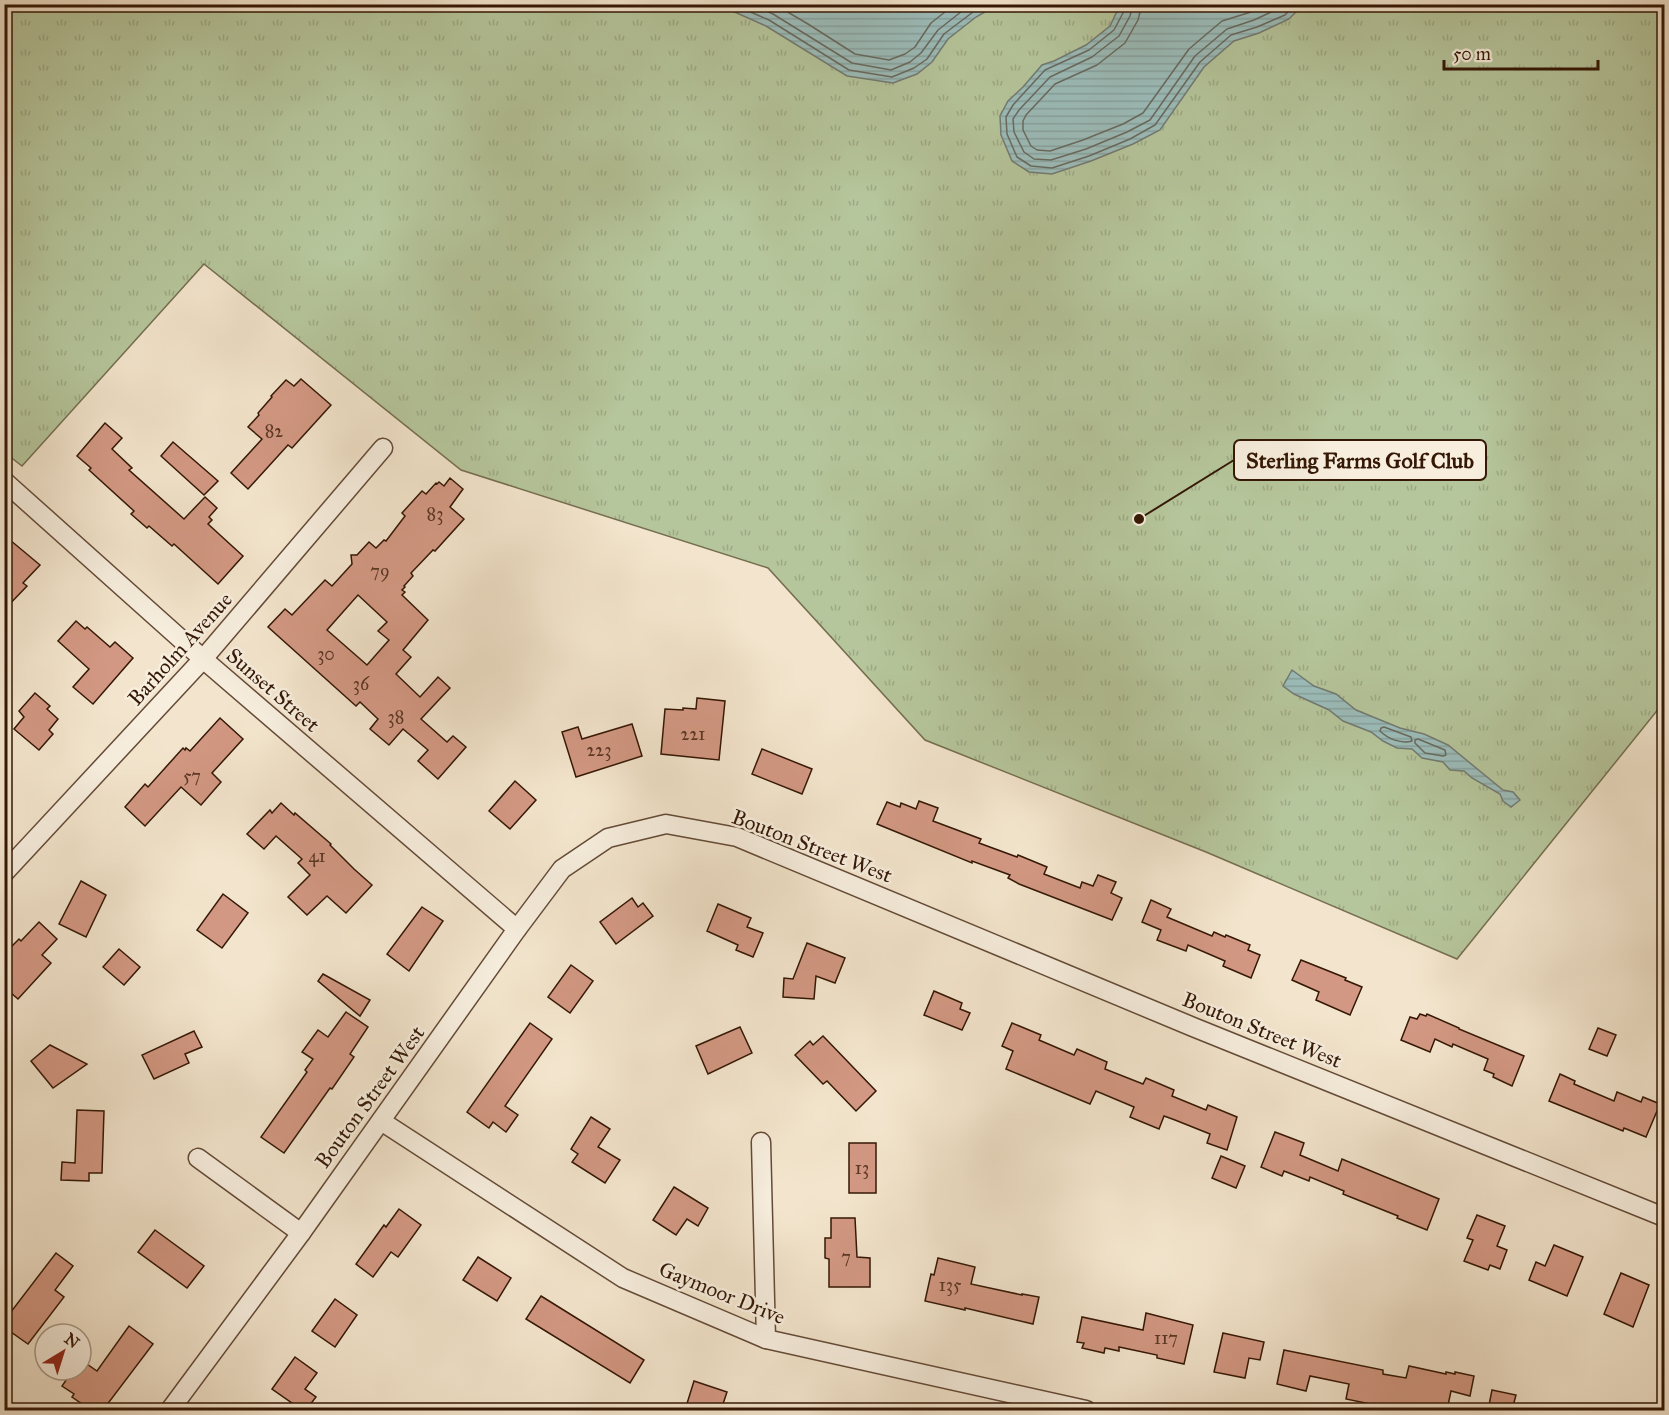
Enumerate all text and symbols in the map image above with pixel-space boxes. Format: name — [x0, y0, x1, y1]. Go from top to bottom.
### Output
scale bar — [1444, 33, 1598, 71]
text: 50 m — [1453, 43, 1491, 65]
house number: 82 — [265, 420, 283, 442]
callout: Sterling Farms Golf Club — [1234, 440, 1486, 480]
text: Sterling Farms Golf Club — [1246, 447, 1474, 474]
house number: 83 — [427, 503, 443, 525]
house number: 79 — [370, 560, 390, 582]
street label: Barholm Avenue — [122, 587, 238, 711]
street label: Sunset Street — [221, 642, 325, 738]
house number: 30 — [317, 643, 335, 665]
house number: 36 — [353, 673, 370, 695]
house number: 38 — [388, 706, 404, 728]
house number: 221 — [681, 723, 705, 745]
house number: 223 — [587, 739, 611, 761]
house number: 57 — [183, 765, 201, 787]
street label: Bouton Street West — [728, 803, 896, 889]
house number: 41 — [308, 845, 326, 867]
street label: Bouton Street West — [1179, 986, 1346, 1074]
street label: Bouton Street West — [310, 1020, 431, 1173]
house number: 13 — [855, 1157, 869, 1179]
house number: 7 — [841, 1246, 851, 1268]
street label: Gaymoor Drive — [655, 1256, 789, 1330]
house number: 135 — [939, 1274, 962, 1296]
north arrow — [33, 1322, 93, 1382]
house number: 117 — [1154, 1327, 1178, 1349]
text: N — [61, 1329, 83, 1352]

